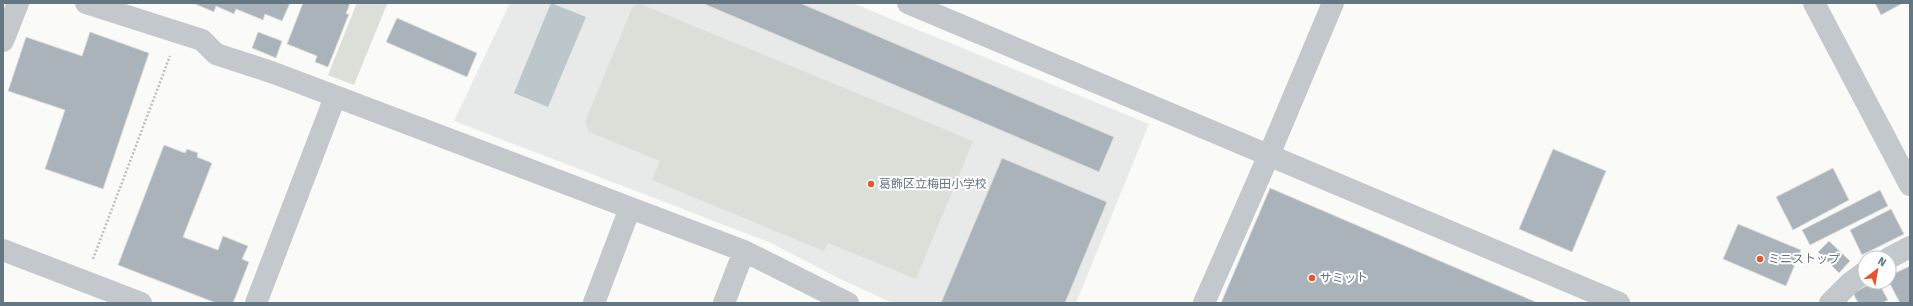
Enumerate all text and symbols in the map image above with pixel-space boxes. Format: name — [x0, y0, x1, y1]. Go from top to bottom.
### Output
place label: 葛飾区立梅田小学校 — [879, 177, 987, 191]
marker: 葛飾区立梅田小学校 — [866, 179, 876, 189]
north arrow — [1857, 250, 1897, 290]
place label: ミニストップ — [1768, 252, 1840, 266]
marker: ミニストップ — [1755, 254, 1765, 264]
text: N — [1875, 254, 1888, 269]
place label: サミット — [1320, 271, 1368, 285]
marker: サミット — [1307, 273, 1317, 283]

